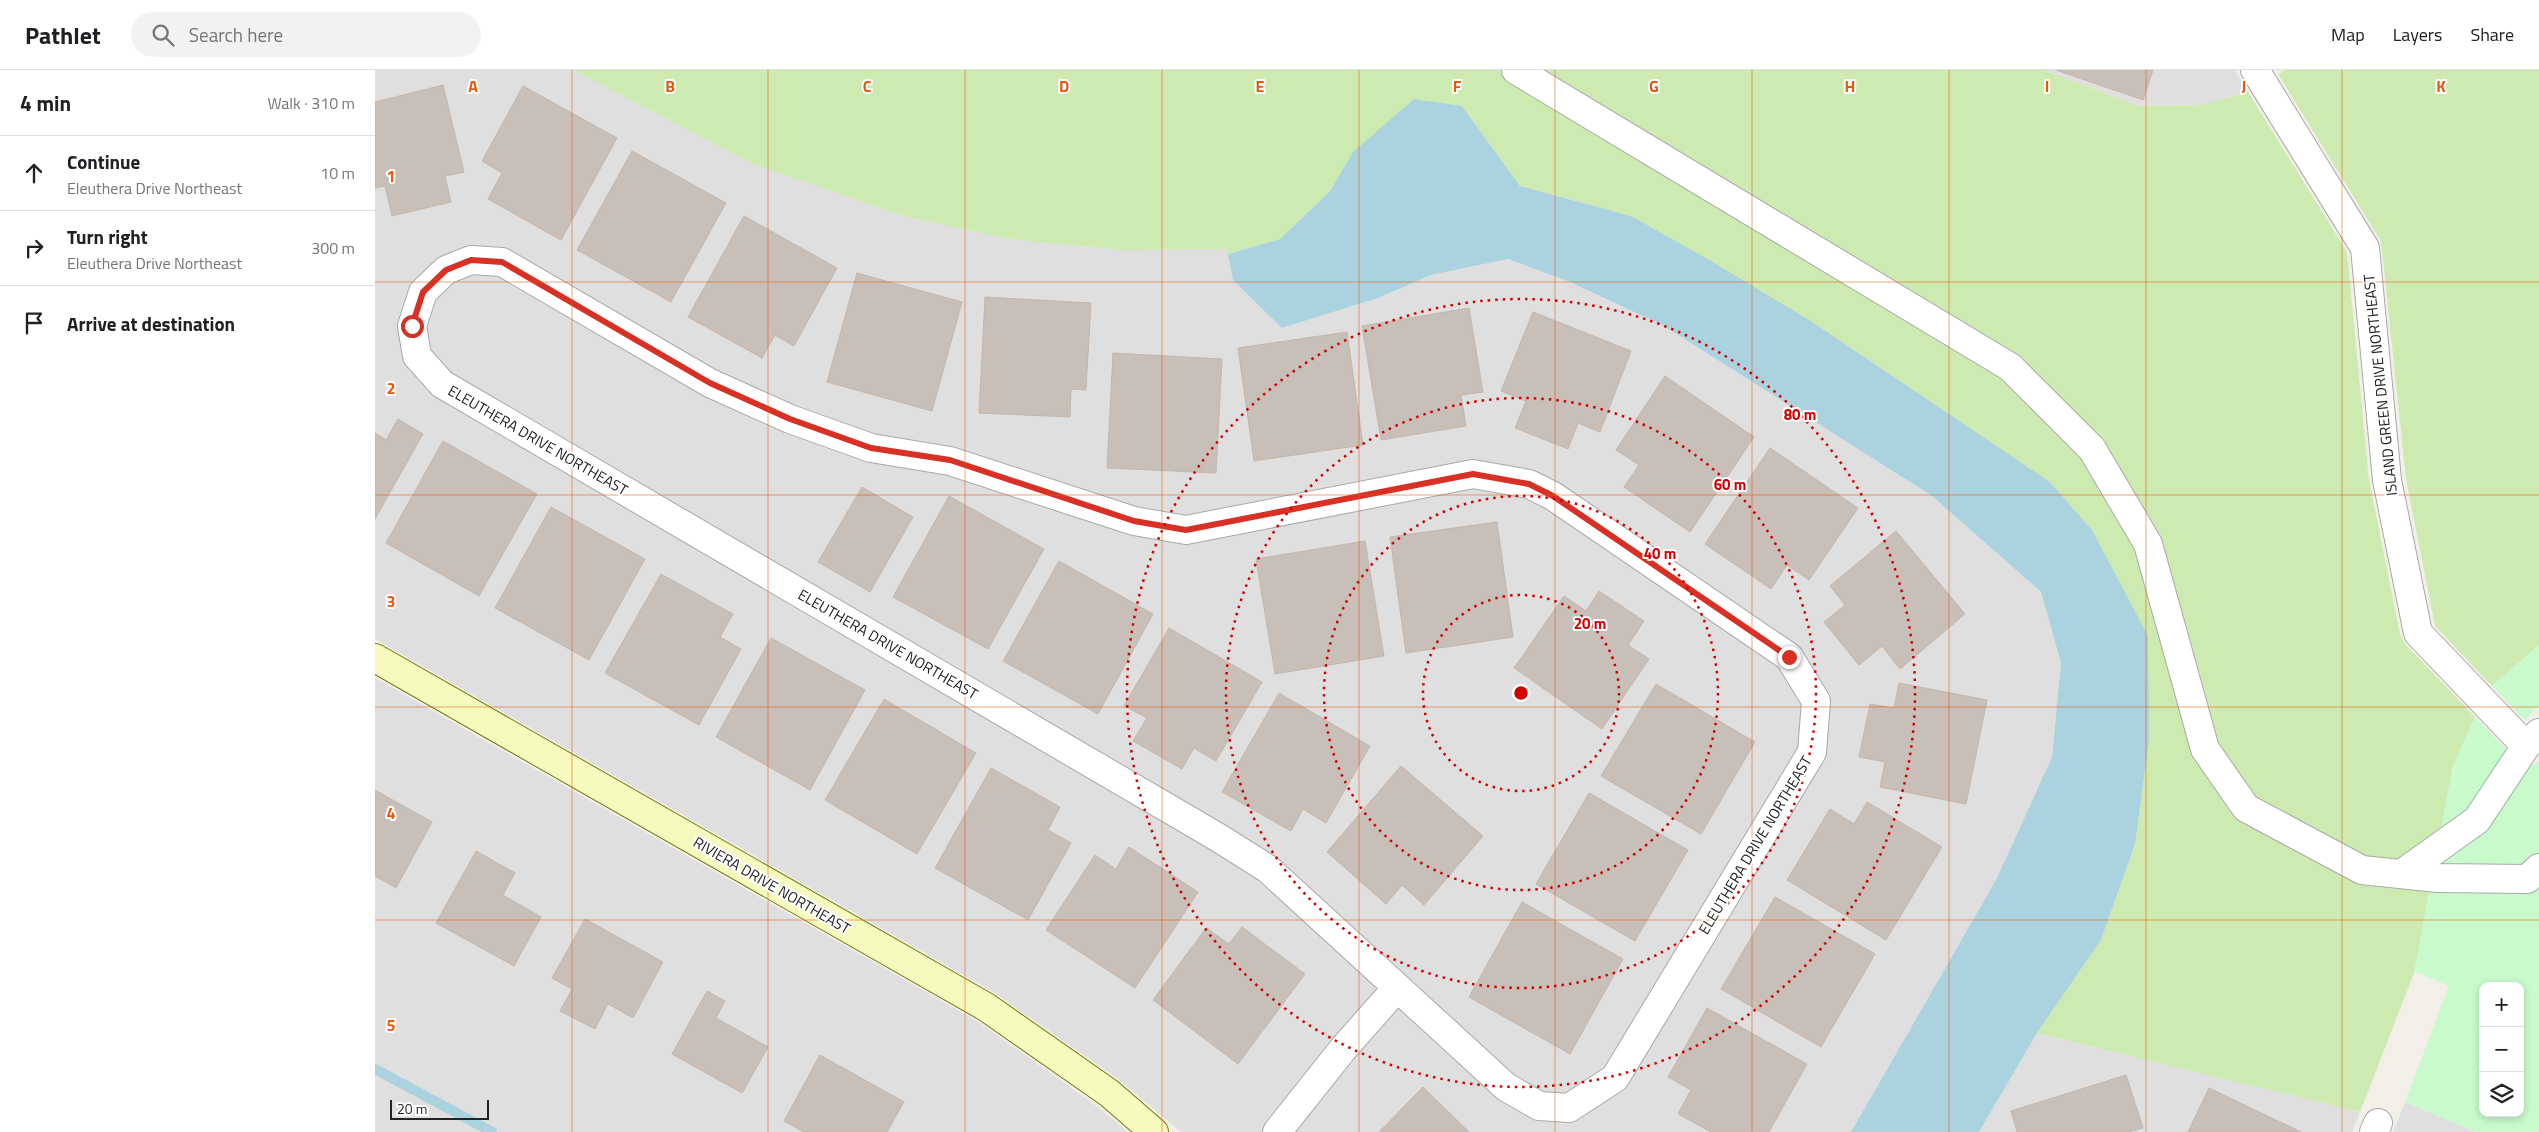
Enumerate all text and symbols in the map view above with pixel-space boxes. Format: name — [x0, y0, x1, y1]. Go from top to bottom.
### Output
search box — [131, 12, 481, 57]
text: Pathlet — [25, 17, 101, 53]
text: Search here — [189, 20, 283, 49]
icon: search — [149, 21, 177, 49]
text: Map — [2331, 21, 2365, 48]
text: Layers — [2393, 21, 2442, 48]
text: Share — [2470, 21, 2514, 48]
text: A — [468, 74, 478, 98]
text: B — [665, 74, 675, 98]
text: C — [863, 74, 872, 98]
text: D — [1059, 74, 1069, 98]
text: E — [1256, 74, 1265, 98]
text: F — [1453, 74, 1462, 98]
text: G — [1649, 74, 1659, 98]
text: H — [1845, 74, 1855, 98]
text: I — [2045, 74, 2049, 98]
text: J — [2242, 74, 2246, 98]
text: K — [2436, 74, 2446, 98]
text: 4 min — [20, 87, 71, 119]
text: Walk · 310 m — [267, 91, 355, 115]
text: Continue — [67, 147, 140, 176]
icon: ahead — [20, 159, 48, 187]
text: 10 m — [320, 161, 355, 185]
text: 1 — [387, 164, 395, 188]
text: Eleuthera Drive Northeast — [67, 176, 242, 200]
text: Turn right — [67, 222, 148, 251]
icon: right — [20, 234, 48, 262]
text: 300 m — [311, 236, 355, 260]
text: Eleuthera Drive Northeast — [67, 251, 242, 275]
street label: ISLAND GREEN DRIVE NORTHEAST — [2357, 273, 2403, 497]
icon: arrive — [20, 309, 48, 337]
text: Arrive at destination — [67, 309, 235, 338]
route start — [401, 315, 424, 338]
text: 2 — [387, 376, 395, 400]
street label: ELEUTHERA DRIVE NORTHEAST — [444, 379, 632, 501]
text: 80 m — [1784, 403, 1816, 426]
text: 60 m — [1714, 473, 1746, 496]
text: 40 m — [1644, 542, 1676, 565]
street label: ELEUTHERA DRIVE NORTHEAST — [794, 583, 982, 705]
text: 3 — [387, 589, 395, 613]
text: 20 m — [1574, 612, 1606, 635]
route end — [1778, 646, 1801, 669]
centre of rings — [1512, 684, 1530, 702]
street label: ELEUTHERA DRIVE NORTHEAST — [1693, 751, 1818, 939]
text: 4 — [387, 801, 396, 825]
street label: RIVIERA DRIVE NORTHEAST — [689, 830, 855, 940]
map controls — [2479, 982, 2524, 1117]
button: + — [2479, 982, 2524, 1027]
text: 5 — [387, 1013, 396, 1037]
button: − — [2479, 1027, 2524, 1072]
button: layers — [2479, 1072, 2524, 1117]
scale bar — [390, 1097, 489, 1120]
text: 20 m — [397, 1098, 427, 1119]

